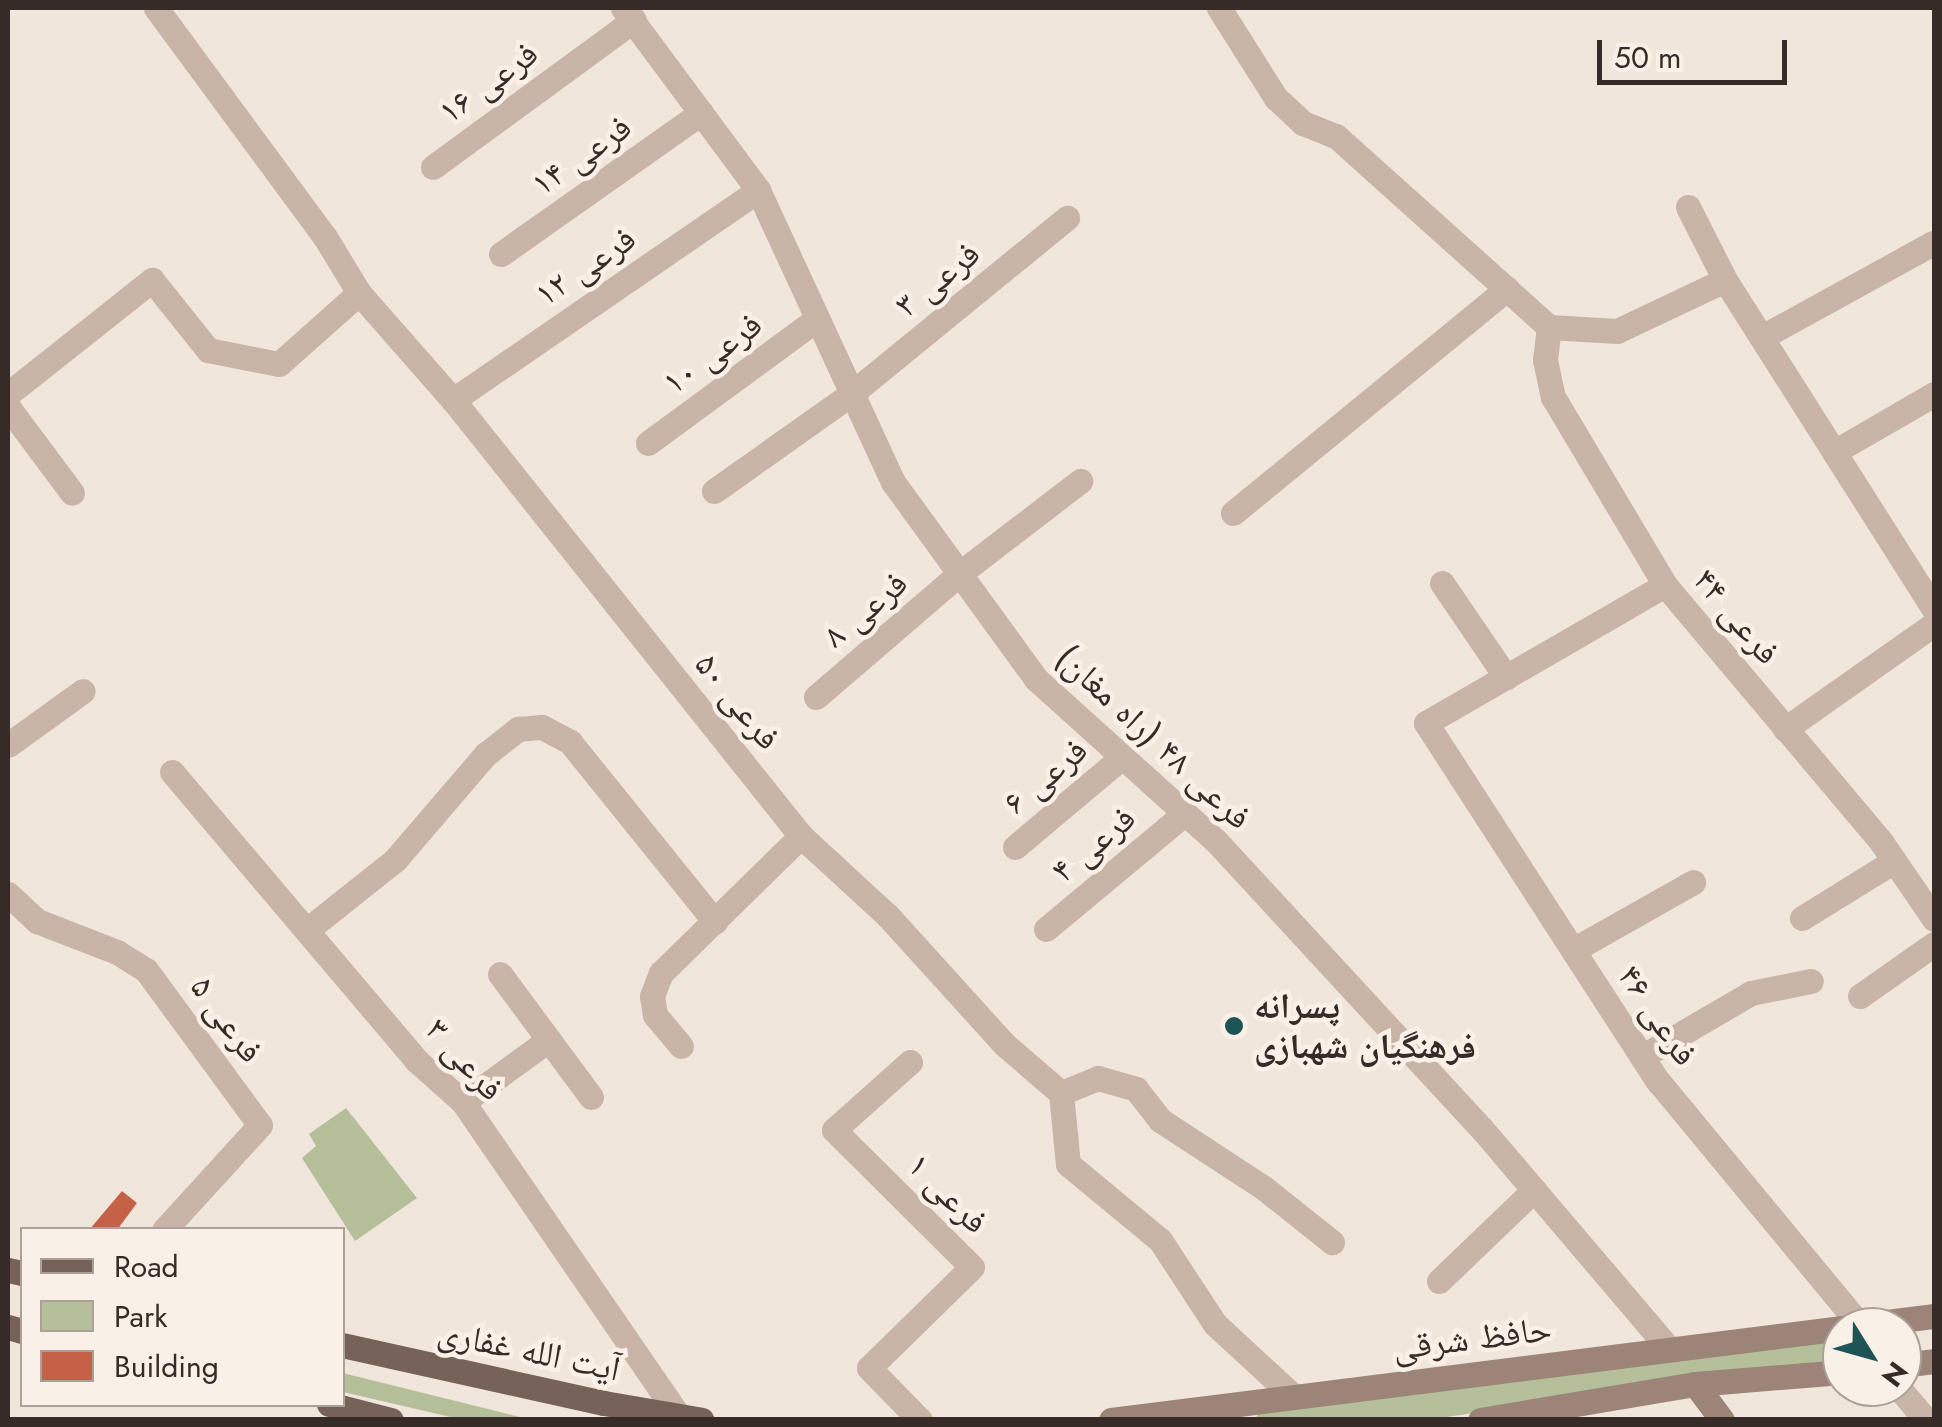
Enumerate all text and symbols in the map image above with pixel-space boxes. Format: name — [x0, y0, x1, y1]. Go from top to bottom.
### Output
scale bar — [1602, 20, 1792, 82]
street label: فرعی ۱۶ — [430, 32, 546, 132]
text: 50 m — [1614, 36, 1681, 79]
street label: فرعی ۱۴ — [523, 106, 639, 204]
street label: فرعی ۱۲ — [527, 217, 643, 315]
street label: فرعی ۳ — [886, 232, 988, 326]
street label: فرعی ۱۰ — [654, 303, 770, 403]
street label: فرعی ۴۴ — [1685, 559, 1789, 673]
street label: فرعی ۸ — [814, 562, 916, 656]
street label: فرعی ۴۸ (راه مغان) — [1048, 636, 1260, 838]
street label: فرعی ۵۰ — [686, 644, 790, 758]
street label: فرعی ۶ — [994, 729, 1096, 823]
street label: فرعی ۴ — [1042, 797, 1144, 891]
street label: فرعی ۴۶ — [1609, 957, 1707, 1073]
street label: فرعی ۵ — [182, 968, 272, 1070]
place label: پسرانه فرهنگیان شهبازی — [1254, 985, 1476, 1067]
street label: فرعی ۳ — [417, 1009, 513, 1109]
marker: پسرانه فرهنگیان شهبازی — [1223, 1015, 1245, 1037]
street label: فرعی ۱ — [899, 1144, 997, 1242]
legend — [20, 1227, 345, 1407]
text: Road — [114, 1245, 179, 1288]
text: Park — [114, 1295, 167, 1338]
street label: حافظ شرقی — [1390, 1307, 1554, 1369]
north arrow — [1822, 1307, 1922, 1407]
street label: آیت الله غفاری — [434, 1310, 624, 1390]
text: Building — [114, 1345, 219, 1388]
text: N — [1872, 1353, 1918, 1395]

